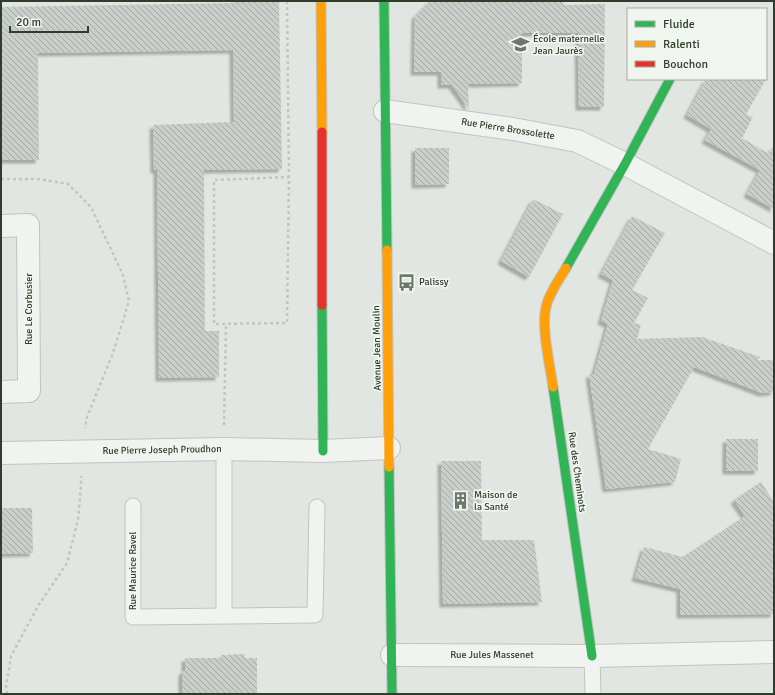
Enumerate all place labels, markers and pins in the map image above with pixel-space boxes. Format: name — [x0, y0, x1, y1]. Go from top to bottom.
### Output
place label: École maternelle Jean Jaurès — [533, 32, 605, 57]
school or university icon: École maternelle Jean Jaurès — [510, 35, 530, 55]
bus stop icon: Palissy — [396, 272, 416, 292]
place label: Palissy — [419, 276, 449, 288]
place label: Maison de la Santé — [474, 489, 517, 513]
building icon: Maison de la Santé — [451, 491, 471, 511]

